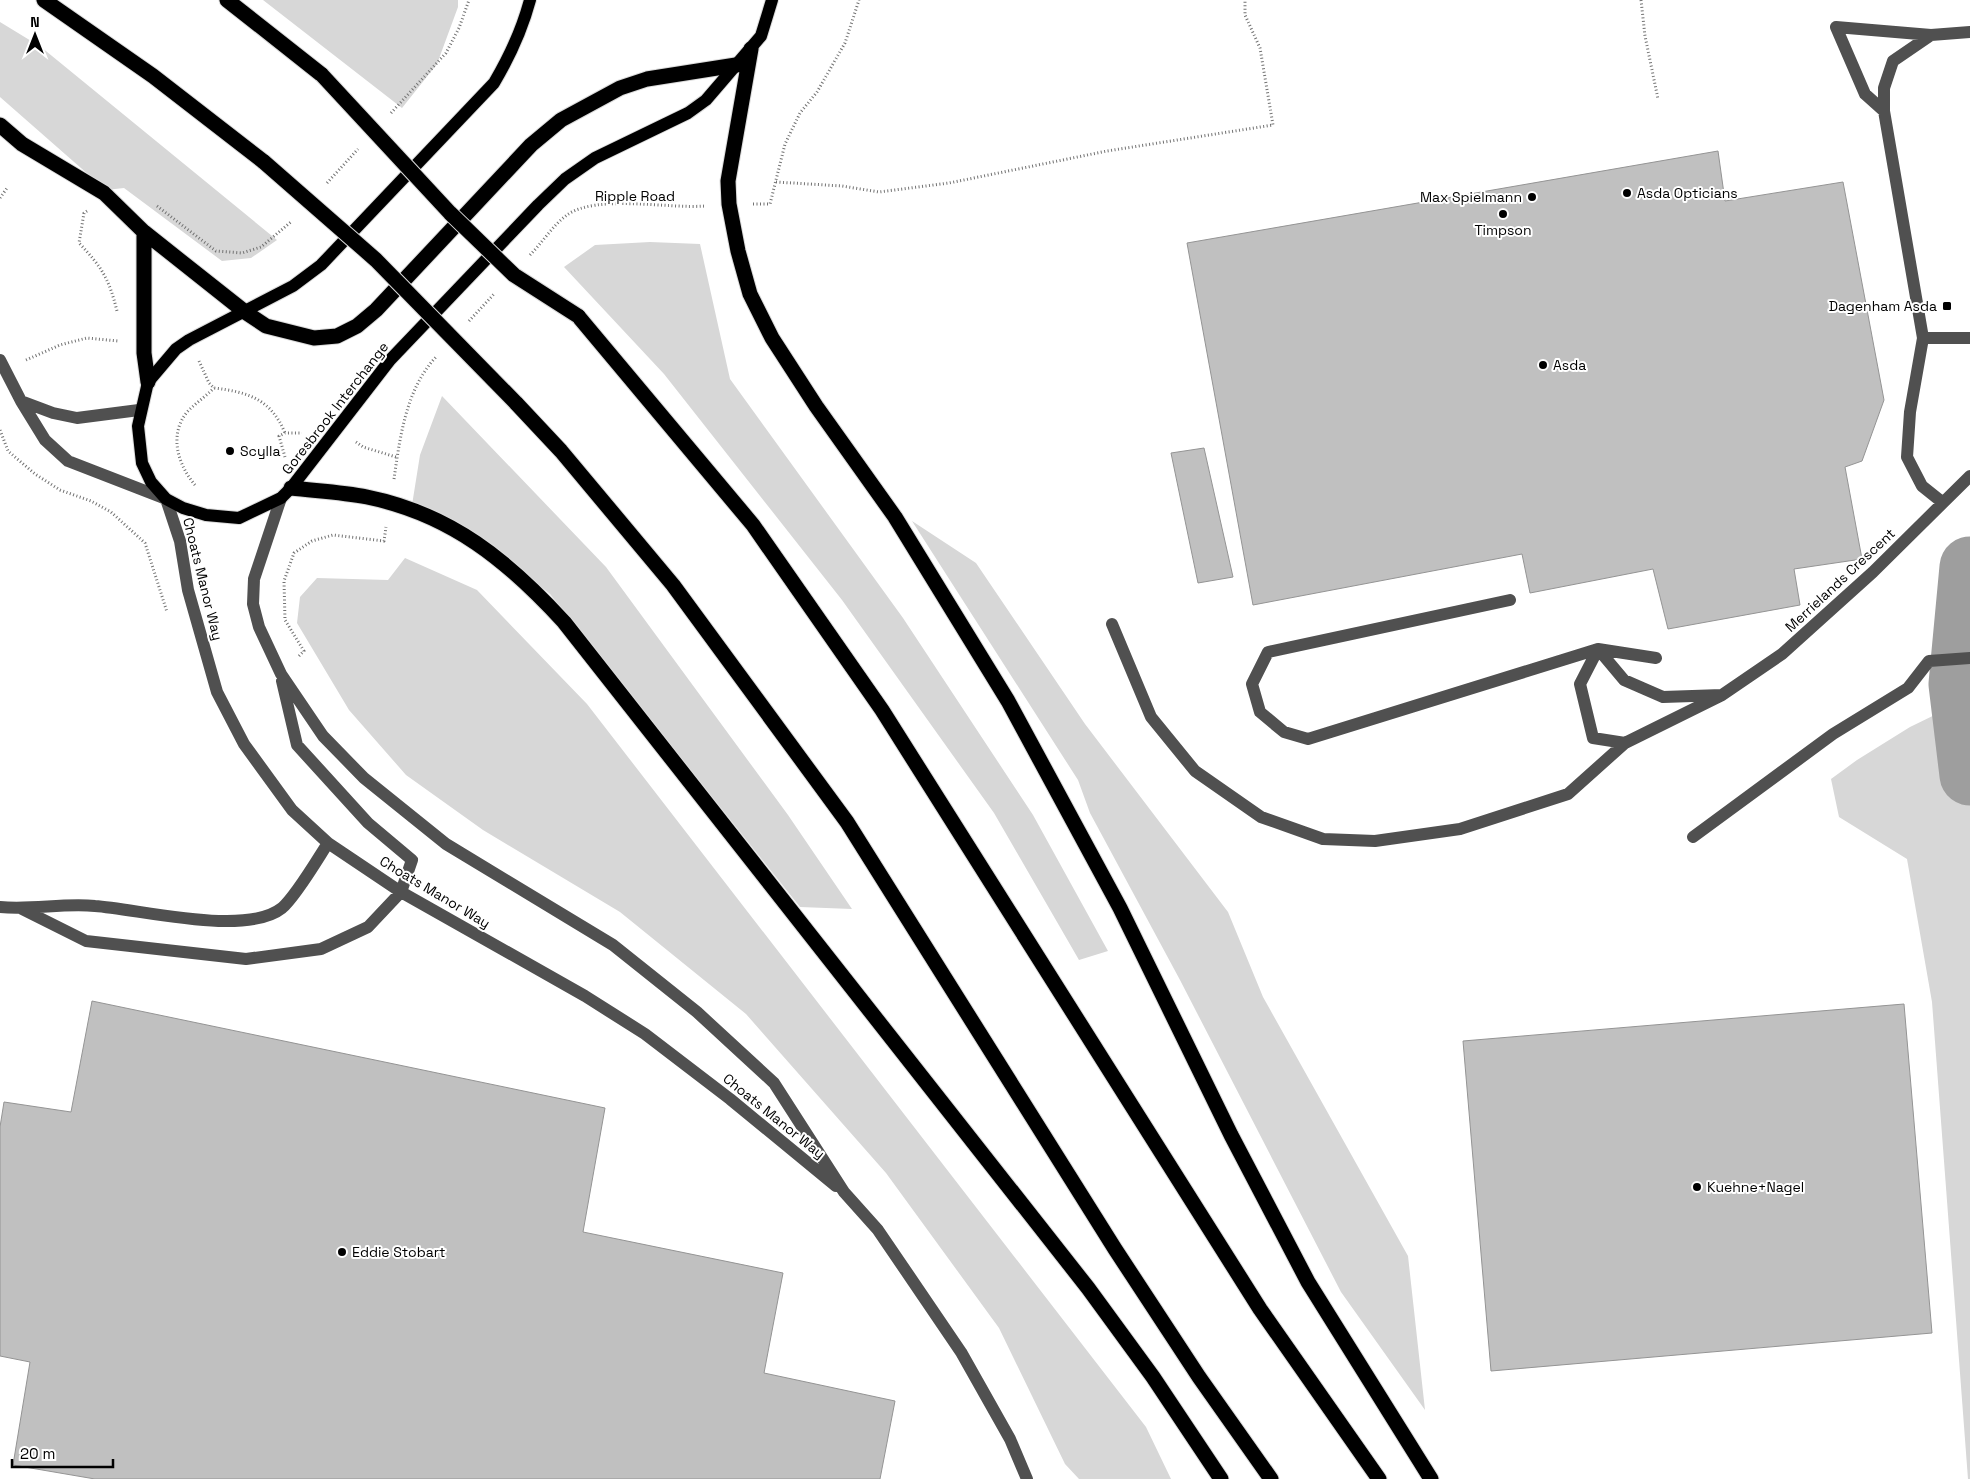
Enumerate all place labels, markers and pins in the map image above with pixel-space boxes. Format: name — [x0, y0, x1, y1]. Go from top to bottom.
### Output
place label: Asda Opticians — [1637, 184, 1738, 202]
marker: Asda Opticians — [1621, 187, 1633, 199]
place label: Max Spielmann — [1420, 188, 1522, 206]
marker: Max Spielmann — [1526, 191, 1538, 203]
marker: Timpson — [1497, 208, 1509, 220]
place label: Timpson — [1474, 221, 1532, 239]
place label: Dagenham Asda — [1829, 297, 1937, 315]
marker: Dagenham Asda — [1941, 300, 1953, 312]
place label: Asda — [1553, 356, 1586, 374]
marker: Asda — [1537, 359, 1549, 371]
place label: Scylla — [240, 442, 280, 460]
marker: Scylla — [224, 445, 236, 457]
place label: Kuehne+Nagel — [1707, 1178, 1804, 1196]
marker: Kuehne+Nagel — [1691, 1181, 1703, 1193]
place label: Eddie Stobart — [352, 1243, 445, 1261]
marker: Eddie Stobart — [336, 1246, 348, 1258]

